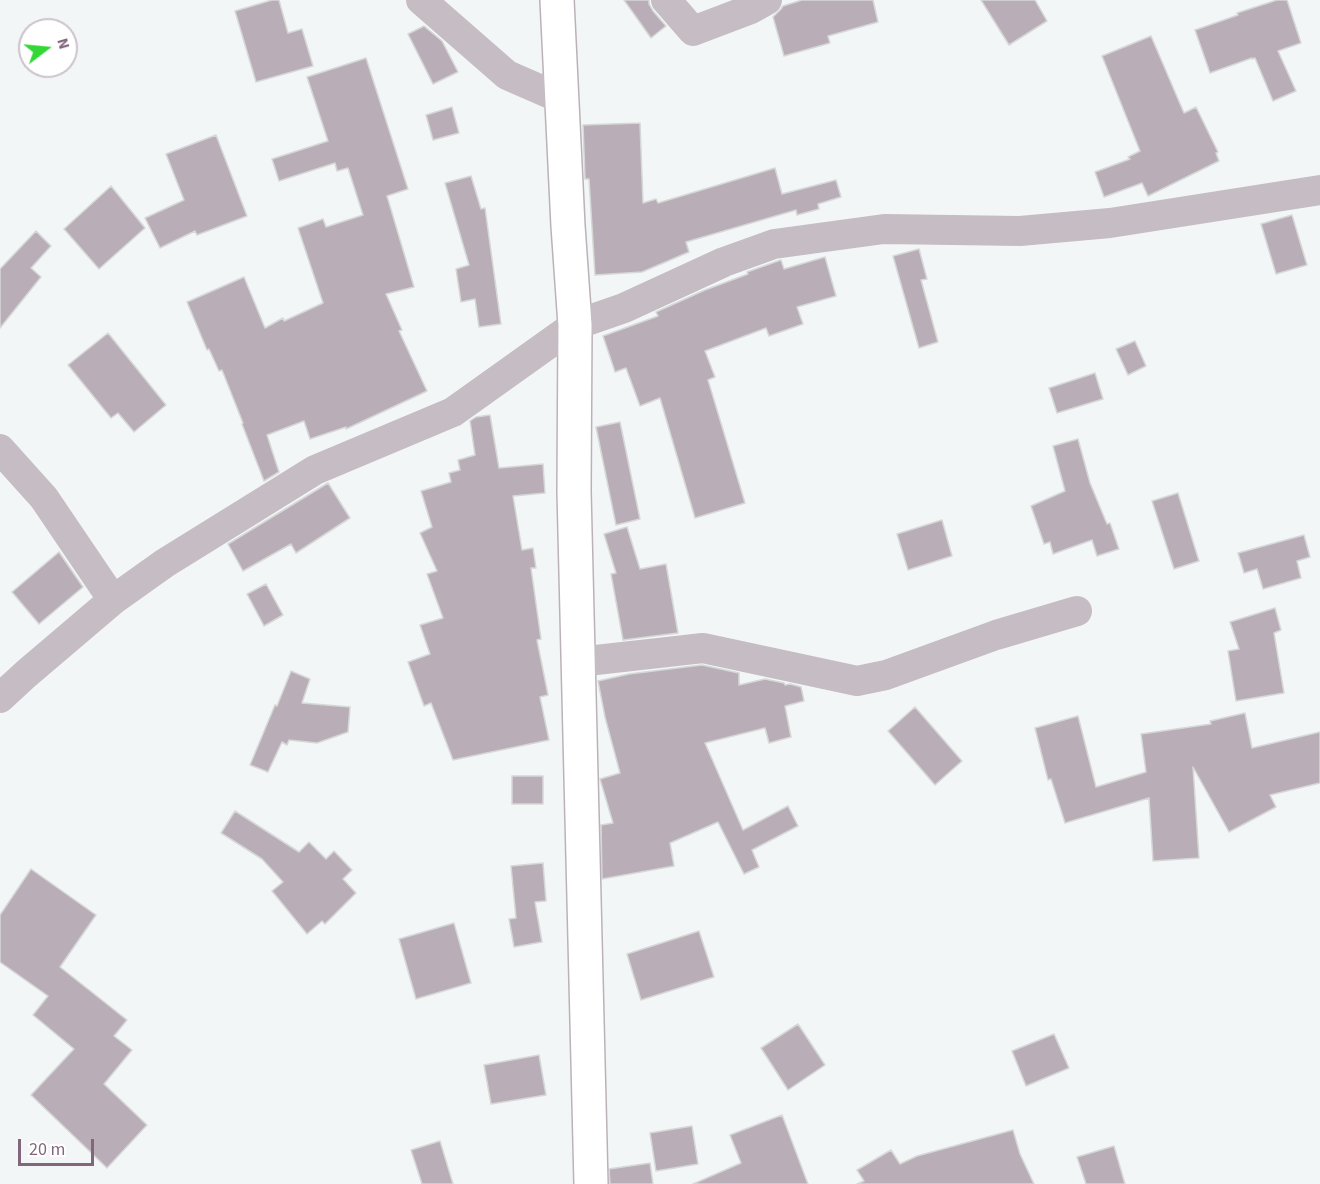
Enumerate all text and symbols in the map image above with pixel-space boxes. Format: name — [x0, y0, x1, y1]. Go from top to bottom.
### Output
north arrow — [18, 18, 78, 78]
text: N — [51, 35, 75, 52]
scale bar — [21, 1127, 98, 1165]
text: 20 m — [29, 1137, 65, 1162]

